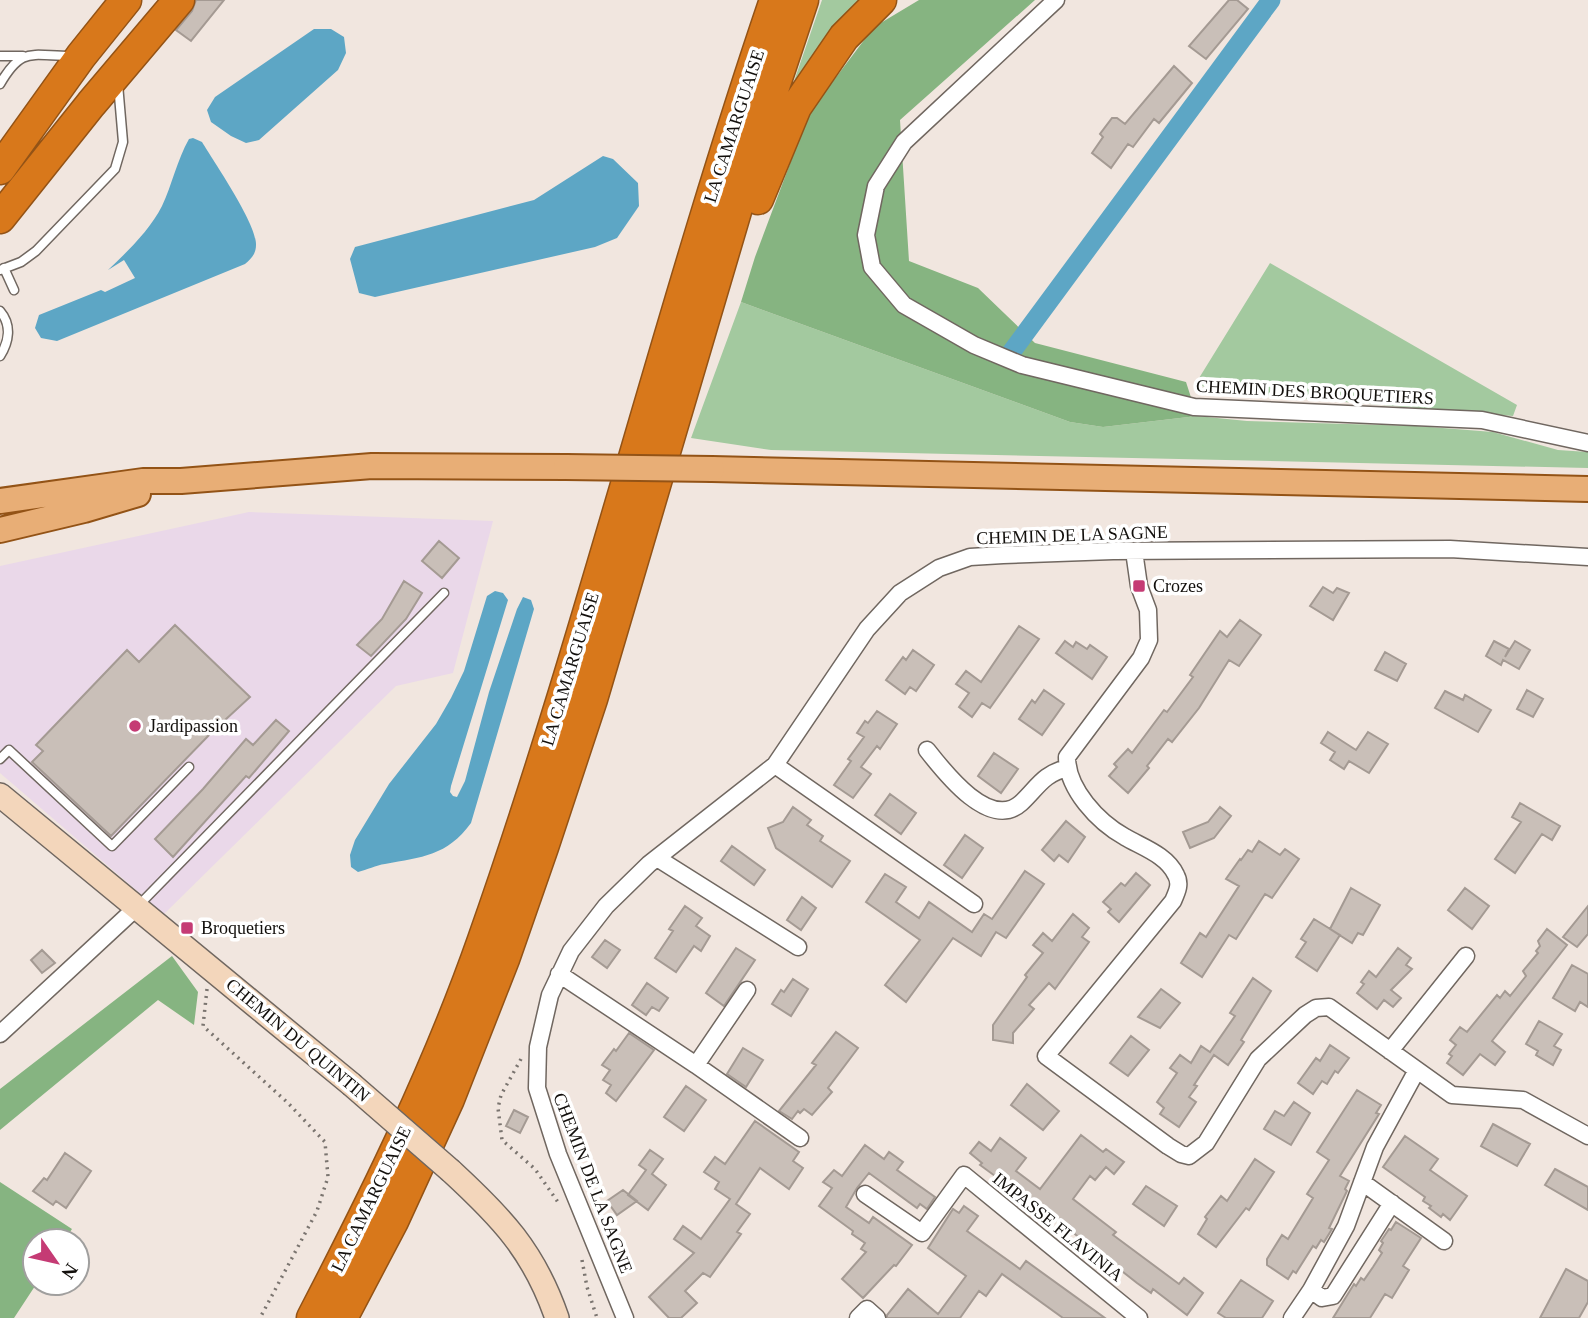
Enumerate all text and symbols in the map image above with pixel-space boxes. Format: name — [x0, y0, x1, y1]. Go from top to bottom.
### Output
street label: LA CAMARGUAISE — [700, 47, 768, 205]
street label: CHEMIN DES BROQUETIERS — [1196, 376, 1434, 408]
street label: CHEMIN DE LA SAGNE — [976, 522, 1168, 548]
place label: Crozes — [1153, 576, 1203, 596]
marker: Crozes — [1131, 578, 1147, 594]
street label: LA CAMARGUAISE — [537, 590, 603, 748]
place label: Jardipassion — [149, 716, 238, 736]
marker: Jardipassion — [127, 718, 143, 734]
place label: Broquetiers — [201, 918, 285, 938]
marker: Broquetiers — [179, 920, 195, 936]
street label: CHEMIN DU QUINTIN — [222, 974, 374, 1106]
street label: CHEMIN DE LA SAGNE — [549, 1090, 637, 1276]
street label: LA CAMARGUAISE — [327, 1123, 415, 1275]
street label: IMPASSE FLAVINIA — [989, 1168, 1127, 1286]
north arrow — [21, 1227, 91, 1297]
text: N — [57, 1260, 82, 1283]

